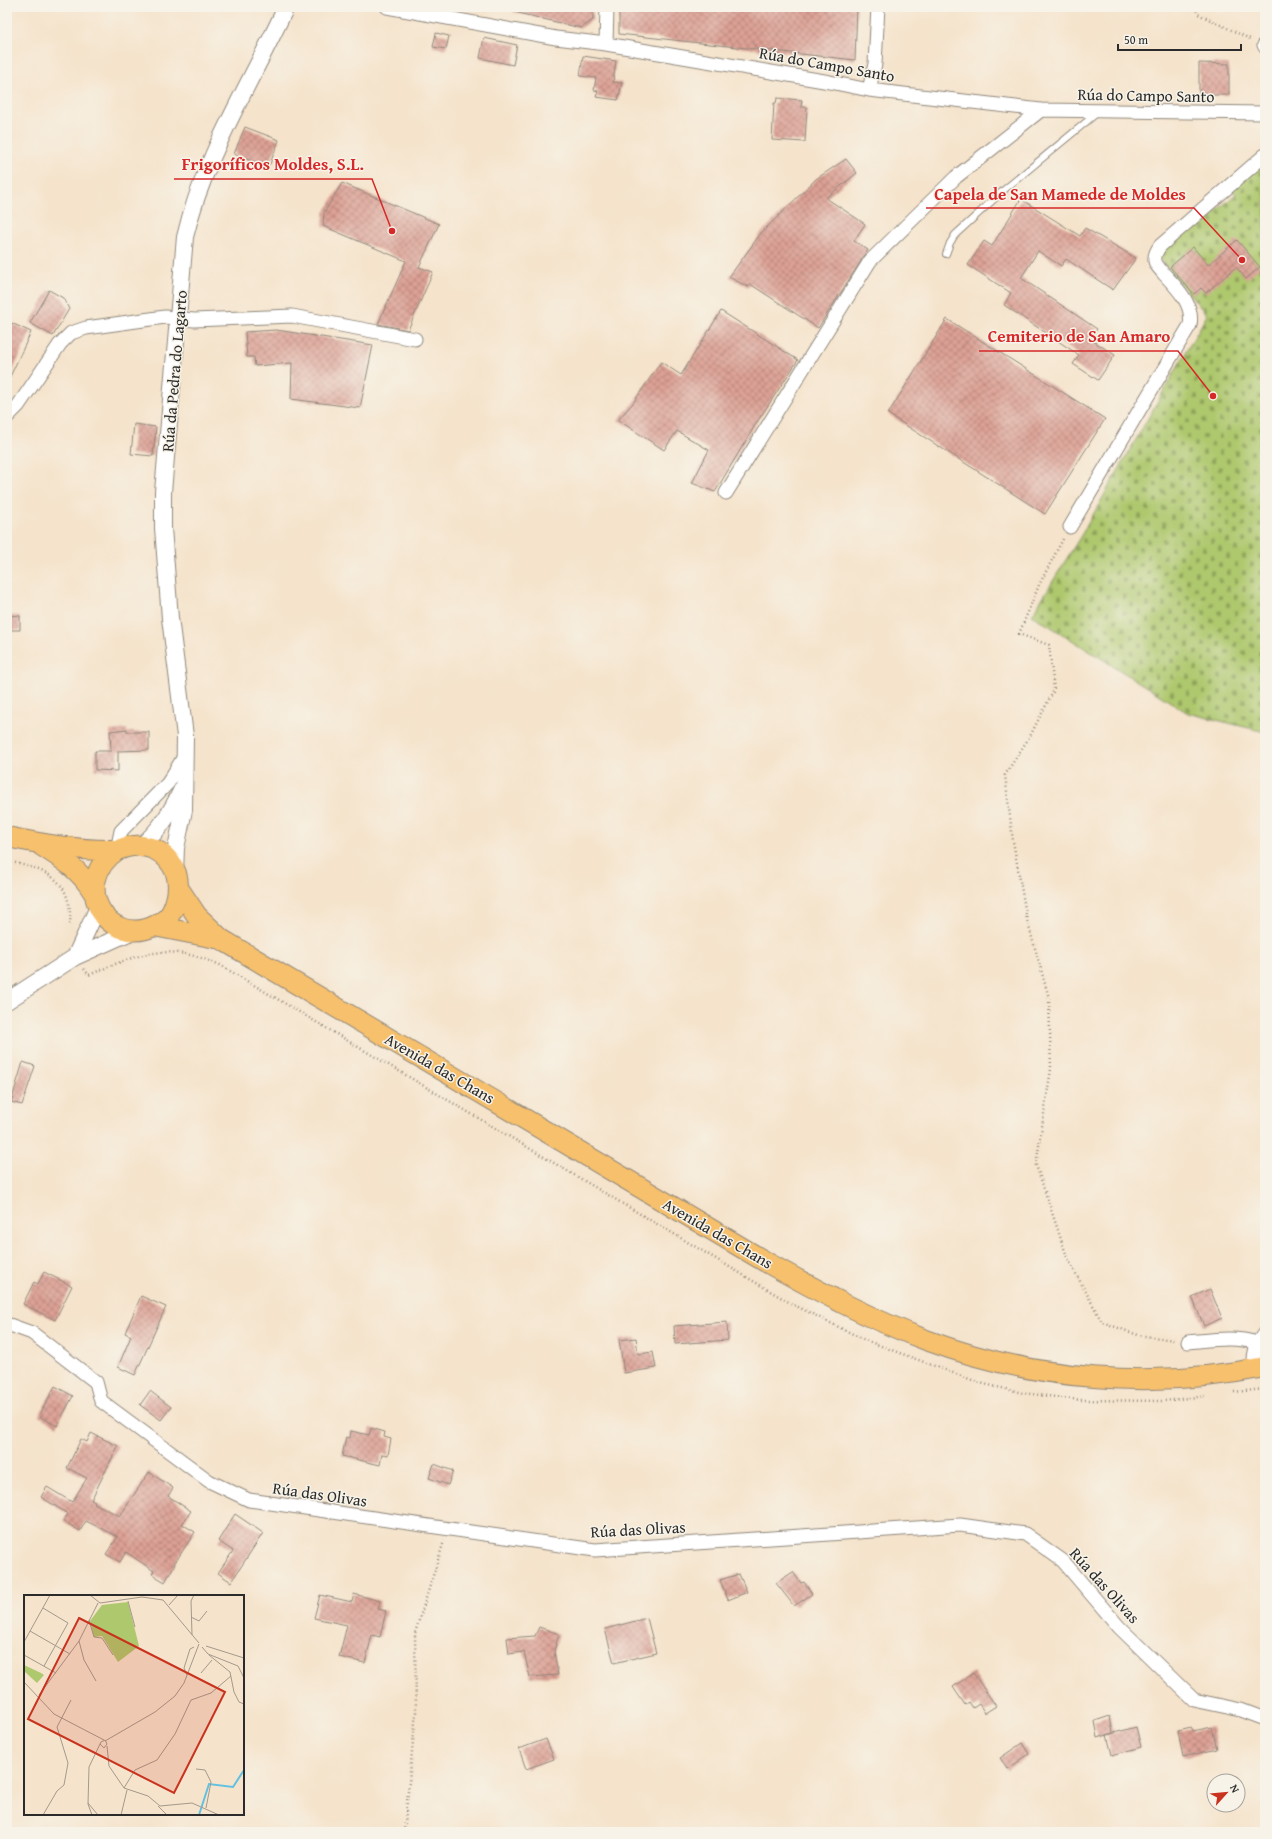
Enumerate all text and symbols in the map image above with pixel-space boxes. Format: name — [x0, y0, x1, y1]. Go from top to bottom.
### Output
scale bar — [1118, 26, 1241, 52]
text: 50 m — [1124, 31, 1148, 48]
street label: Rúa do Campo Santo — [757, 40, 897, 88]
street label: Rúa do Campo Santo — [1077, 82, 1215, 108]
callout: Frigoríficos Moldes, S.L. — [174, 150, 372, 179]
text: Frigoríficos Moldes, S.L. — [182, 151, 364, 176]
callout: Capela de San Mamede de Moldes — [926, 179, 1194, 208]
text: Capela de San Mamede de Moldes — [934, 181, 1186, 206]
street label: Rúa da Pedra do Lagarto — [155, 289, 193, 453]
callout: Cemiterio de San Amaro — [979, 322, 1178, 351]
text: Cemiterio de San Amaro — [988, 323, 1170, 348]
street label: Avenida das Chans — [380, 1027, 500, 1109]
street label: Avenida das Chans — [658, 1192, 778, 1274]
street label: Rúa das Olivas — [271, 1475, 369, 1513]
street label: Rúa das Olivas — [590, 1515, 686, 1543]
street label: Rúa das Olivas — [1064, 1542, 1146, 1628]
inset map — [24, 1595, 244, 1815]
north arrow — [1206, 1773, 1246, 1813]
text: N — [1226, 1782, 1244, 1796]

